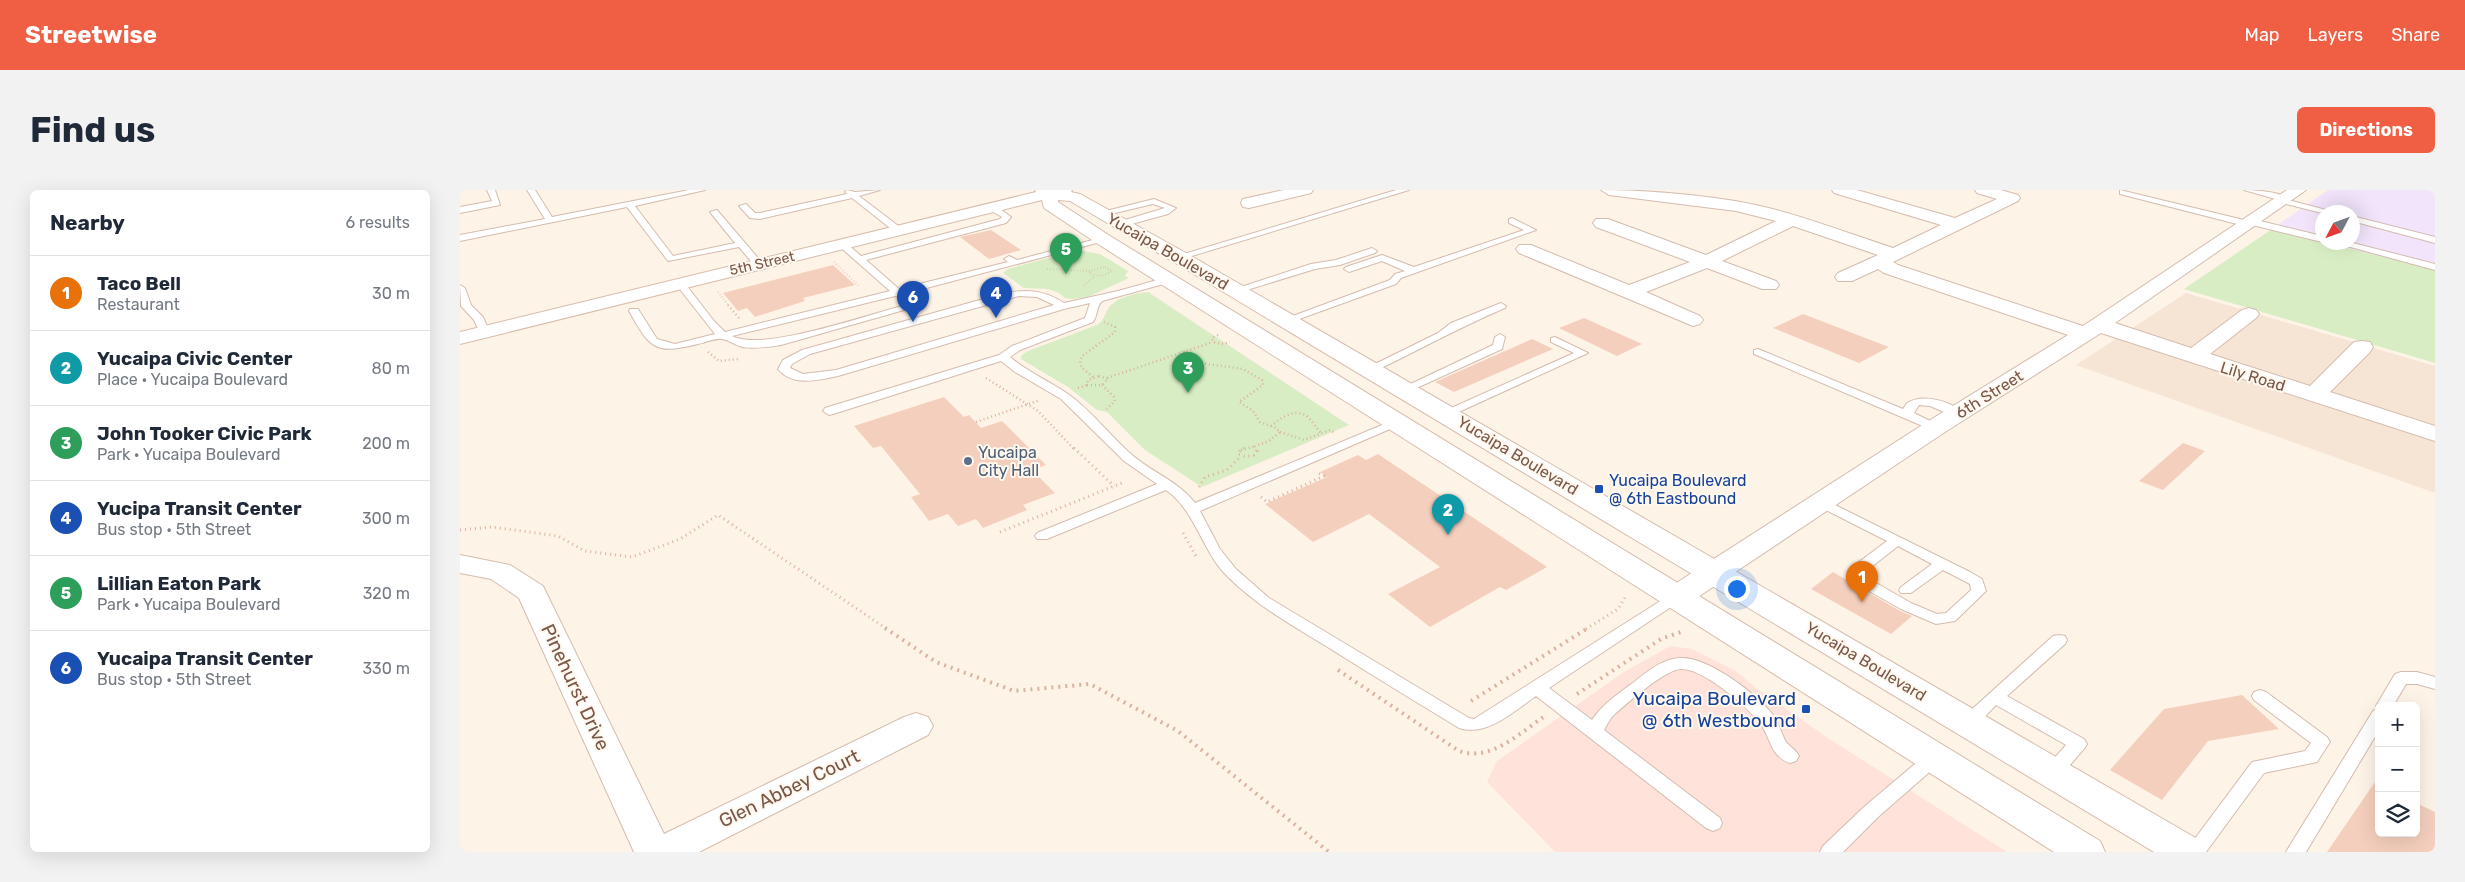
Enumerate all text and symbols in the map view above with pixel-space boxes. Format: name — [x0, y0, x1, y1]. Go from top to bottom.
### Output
text: Streetwise — [25, 21, 157, 49]
text: Map — [2245, 24, 2280, 46]
text: Layers — [2308, 24, 2363, 46]
text: Share — [2391, 24, 2440, 46]
button: Directions — [2297, 107, 2435, 153]
text: Find us — [30, 109, 155, 151]
north arrow — [2315, 205, 2360, 250]
street label: Yucaipa Boulevard — [1103, 209, 1232, 294]
text: Nearby — [50, 210, 125, 235]
text: 6 results — [345, 213, 410, 232]
pin: 5 — [1050, 233, 1082, 274]
street label: 5th Street — [728, 248, 797, 279]
text: Taco Bell — [97, 272, 181, 295]
pin: 4 — [980, 277, 1012, 318]
pin: 6 — [897, 281, 929, 322]
text: 1 — [62, 284, 70, 303]
text: 30 m — [372, 284, 410, 303]
text: Restaurant — [97, 295, 180, 314]
text: Yucaipa Civic Center — [97, 347, 292, 370]
pin: 3 — [1172, 352, 1204, 393]
street label: Lily Road — [2218, 358, 2288, 395]
text: 2 — [61, 359, 71, 378]
text: 80 m — [372, 359, 410, 378]
street label: 6th Street — [1952, 366, 2026, 423]
text: Place · Yucaipa Boulevard — [97, 370, 288, 389]
street label: Yucaipa Boulevard — [1454, 412, 1582, 499]
text: John Tooker Civic Park — [97, 422, 312, 445]
text: 3 — [61, 434, 71, 453]
text: 200 m — [362, 434, 410, 453]
place label: Yucaipa City Hall — [978, 443, 1039, 480]
text: Park · Yucaipa Boulevard — [97, 445, 280, 464]
marker: Yucaipa City Hall — [962, 455, 974, 467]
place label: Yucaipa Boulevard @ 6th Eastbound — [1609, 471, 1747, 508]
marker: Yucaipa Boulevard @ 6th Eastbound — [1593, 483, 1605, 495]
pin: 2 — [1432, 494, 1464, 535]
text: Yucipa Transit Center — [97, 497, 302, 520]
text: 4 — [61, 509, 71, 528]
text: 300 m — [362, 509, 410, 528]
text: Bus stop · 5th Street — [97, 520, 251, 539]
pin: 1 — [1846, 561, 1878, 602]
text: Lillian Eaton Park — [97, 572, 261, 595]
your location — [1724, 576, 1750, 602]
text: 5 — [61, 584, 71, 603]
text: 320 m — [363, 584, 410, 603]
text: Park · Yucaipa Boulevard — [97, 595, 280, 614]
street label: Yucaipa Boulevard — [1802, 618, 1930, 705]
street label: Pinehurst Drive — [536, 620, 615, 754]
text: Yucaipa Transit Center — [97, 647, 313, 670]
text: 6 — [61, 659, 71, 678]
text: 330 m — [362, 659, 410, 678]
text: Bus stop · 5th Street — [97, 670, 251, 689]
place label: Yucaipa Boulevard @ 6th Westbound — [1633, 687, 1796, 732]
map controls — [2375, 702, 2420, 837]
button: + — [2375, 702, 2420, 747]
marker: Yucaipa Boulevard @ 6th Westbound — [1800, 703, 1812, 715]
street label: Glen Abbey Court — [715, 744, 864, 832]
button: − — [2375, 747, 2420, 792]
button: layers — [2375, 792, 2420, 837]

